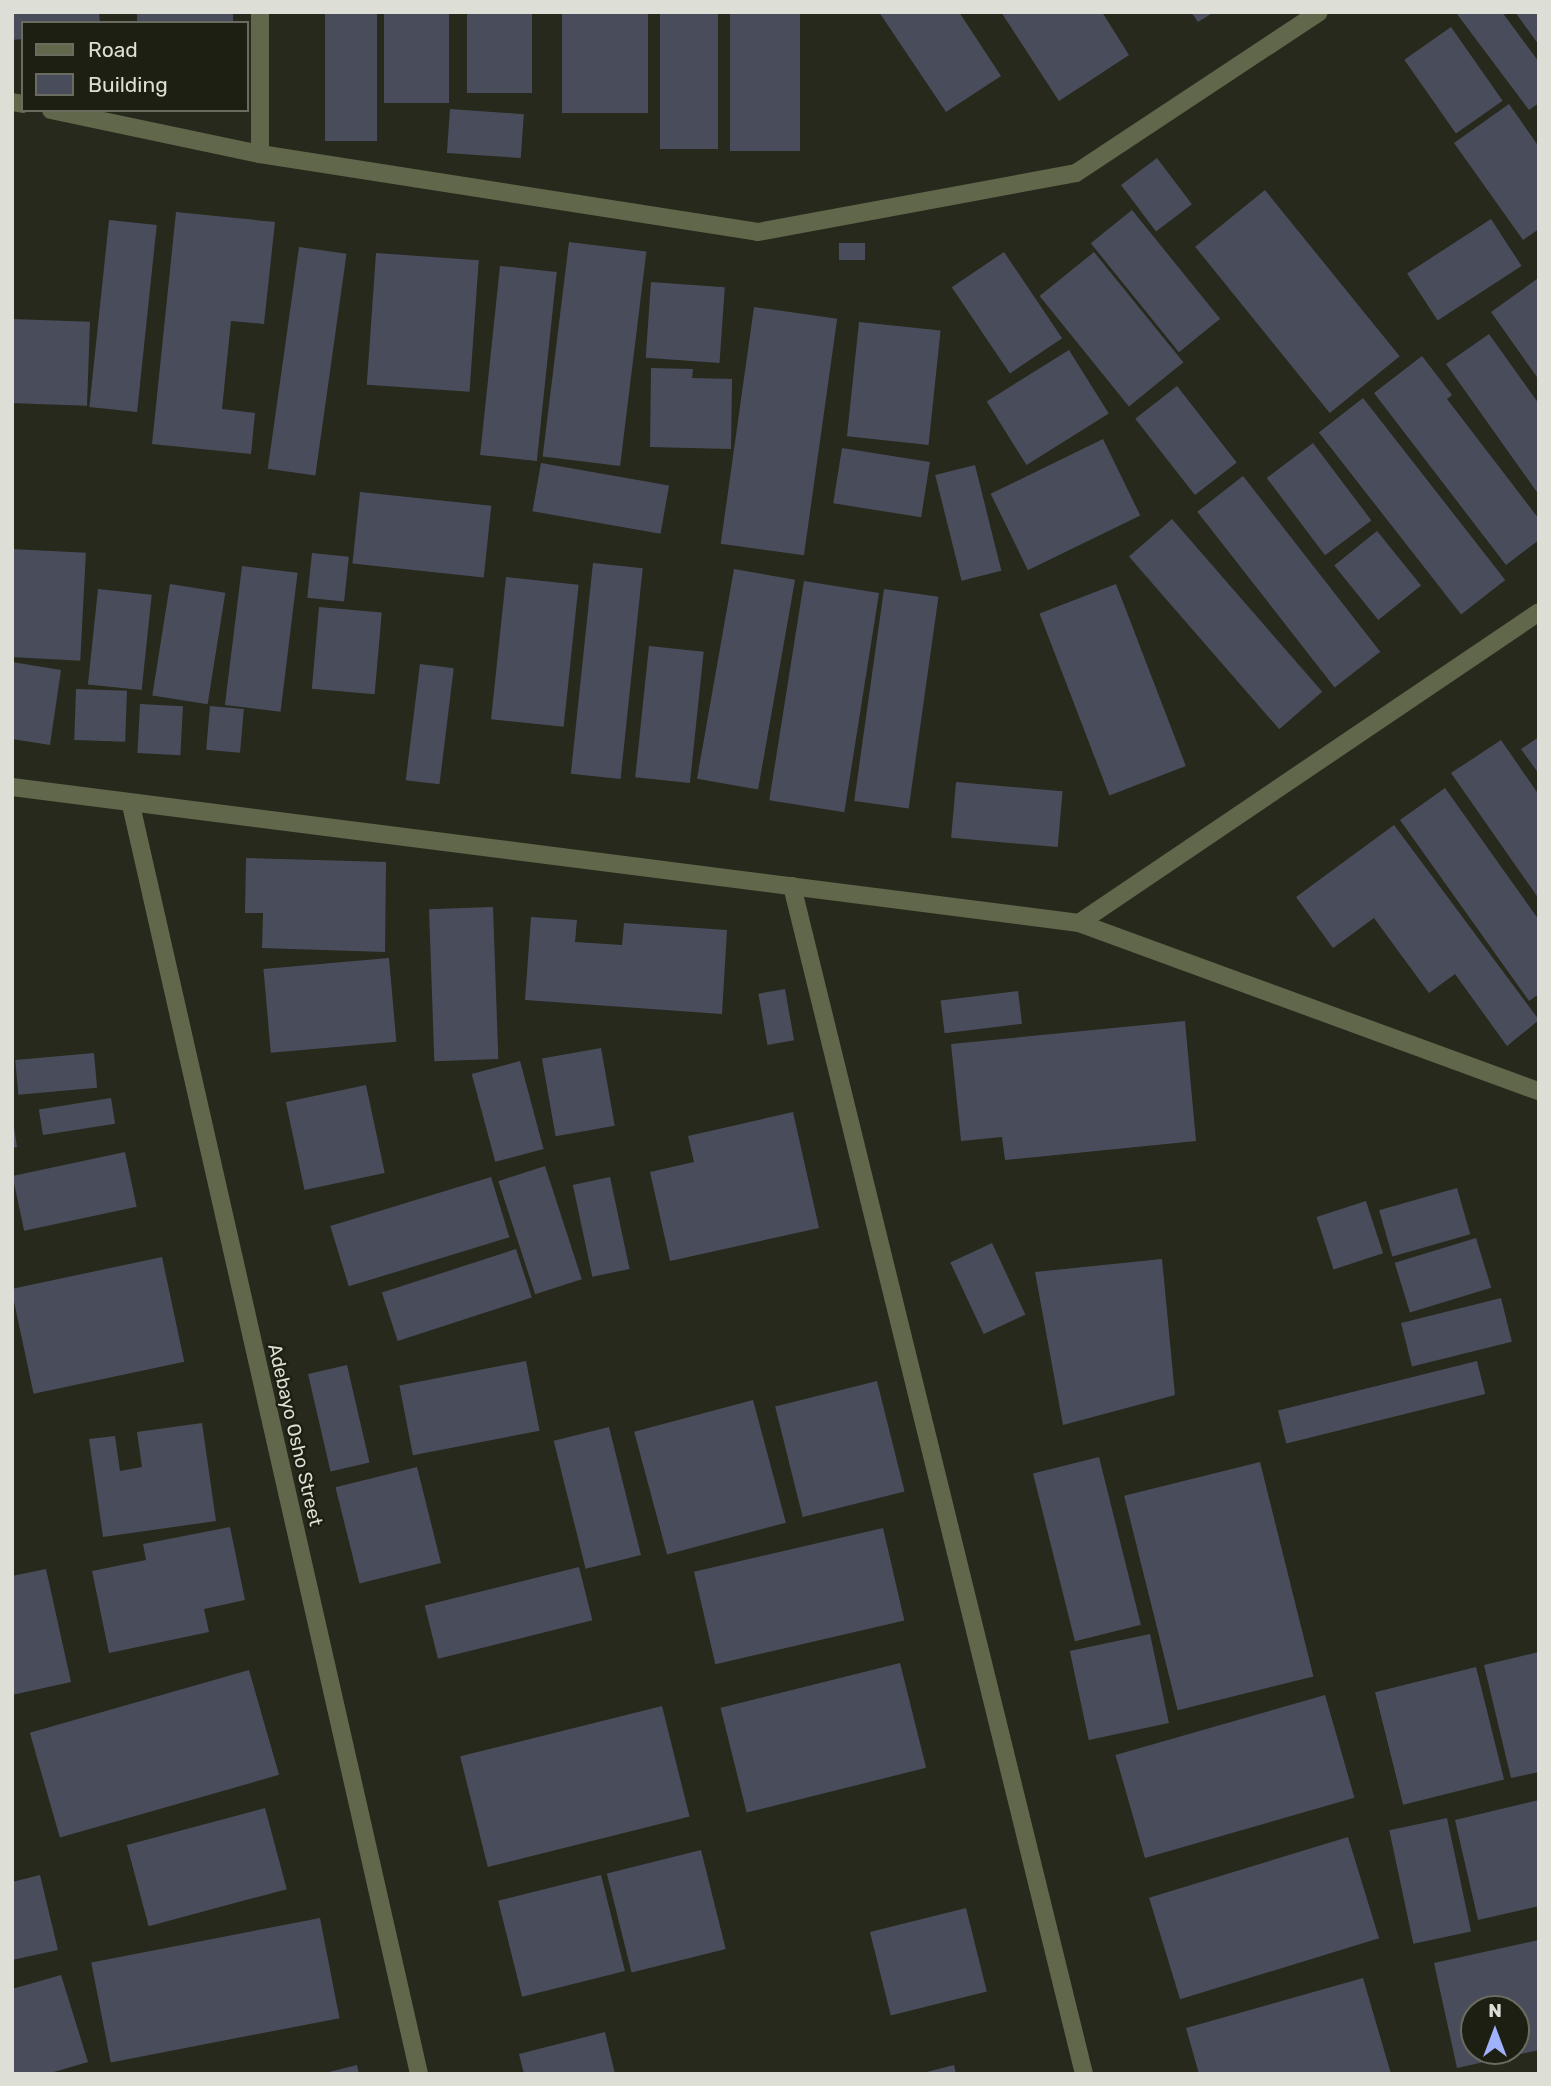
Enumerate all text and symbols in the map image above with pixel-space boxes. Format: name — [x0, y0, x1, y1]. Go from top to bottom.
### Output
legend — [21, 21, 248, 112]
text: Road — [88, 37, 138, 62]
text: Building — [88, 72, 168, 97]
street label: Adebayo Osho Street — [263, 1342, 327, 1528]
north arrow — [1460, 1995, 1530, 2065]
text: N — [1488, 1999, 1502, 2022]

